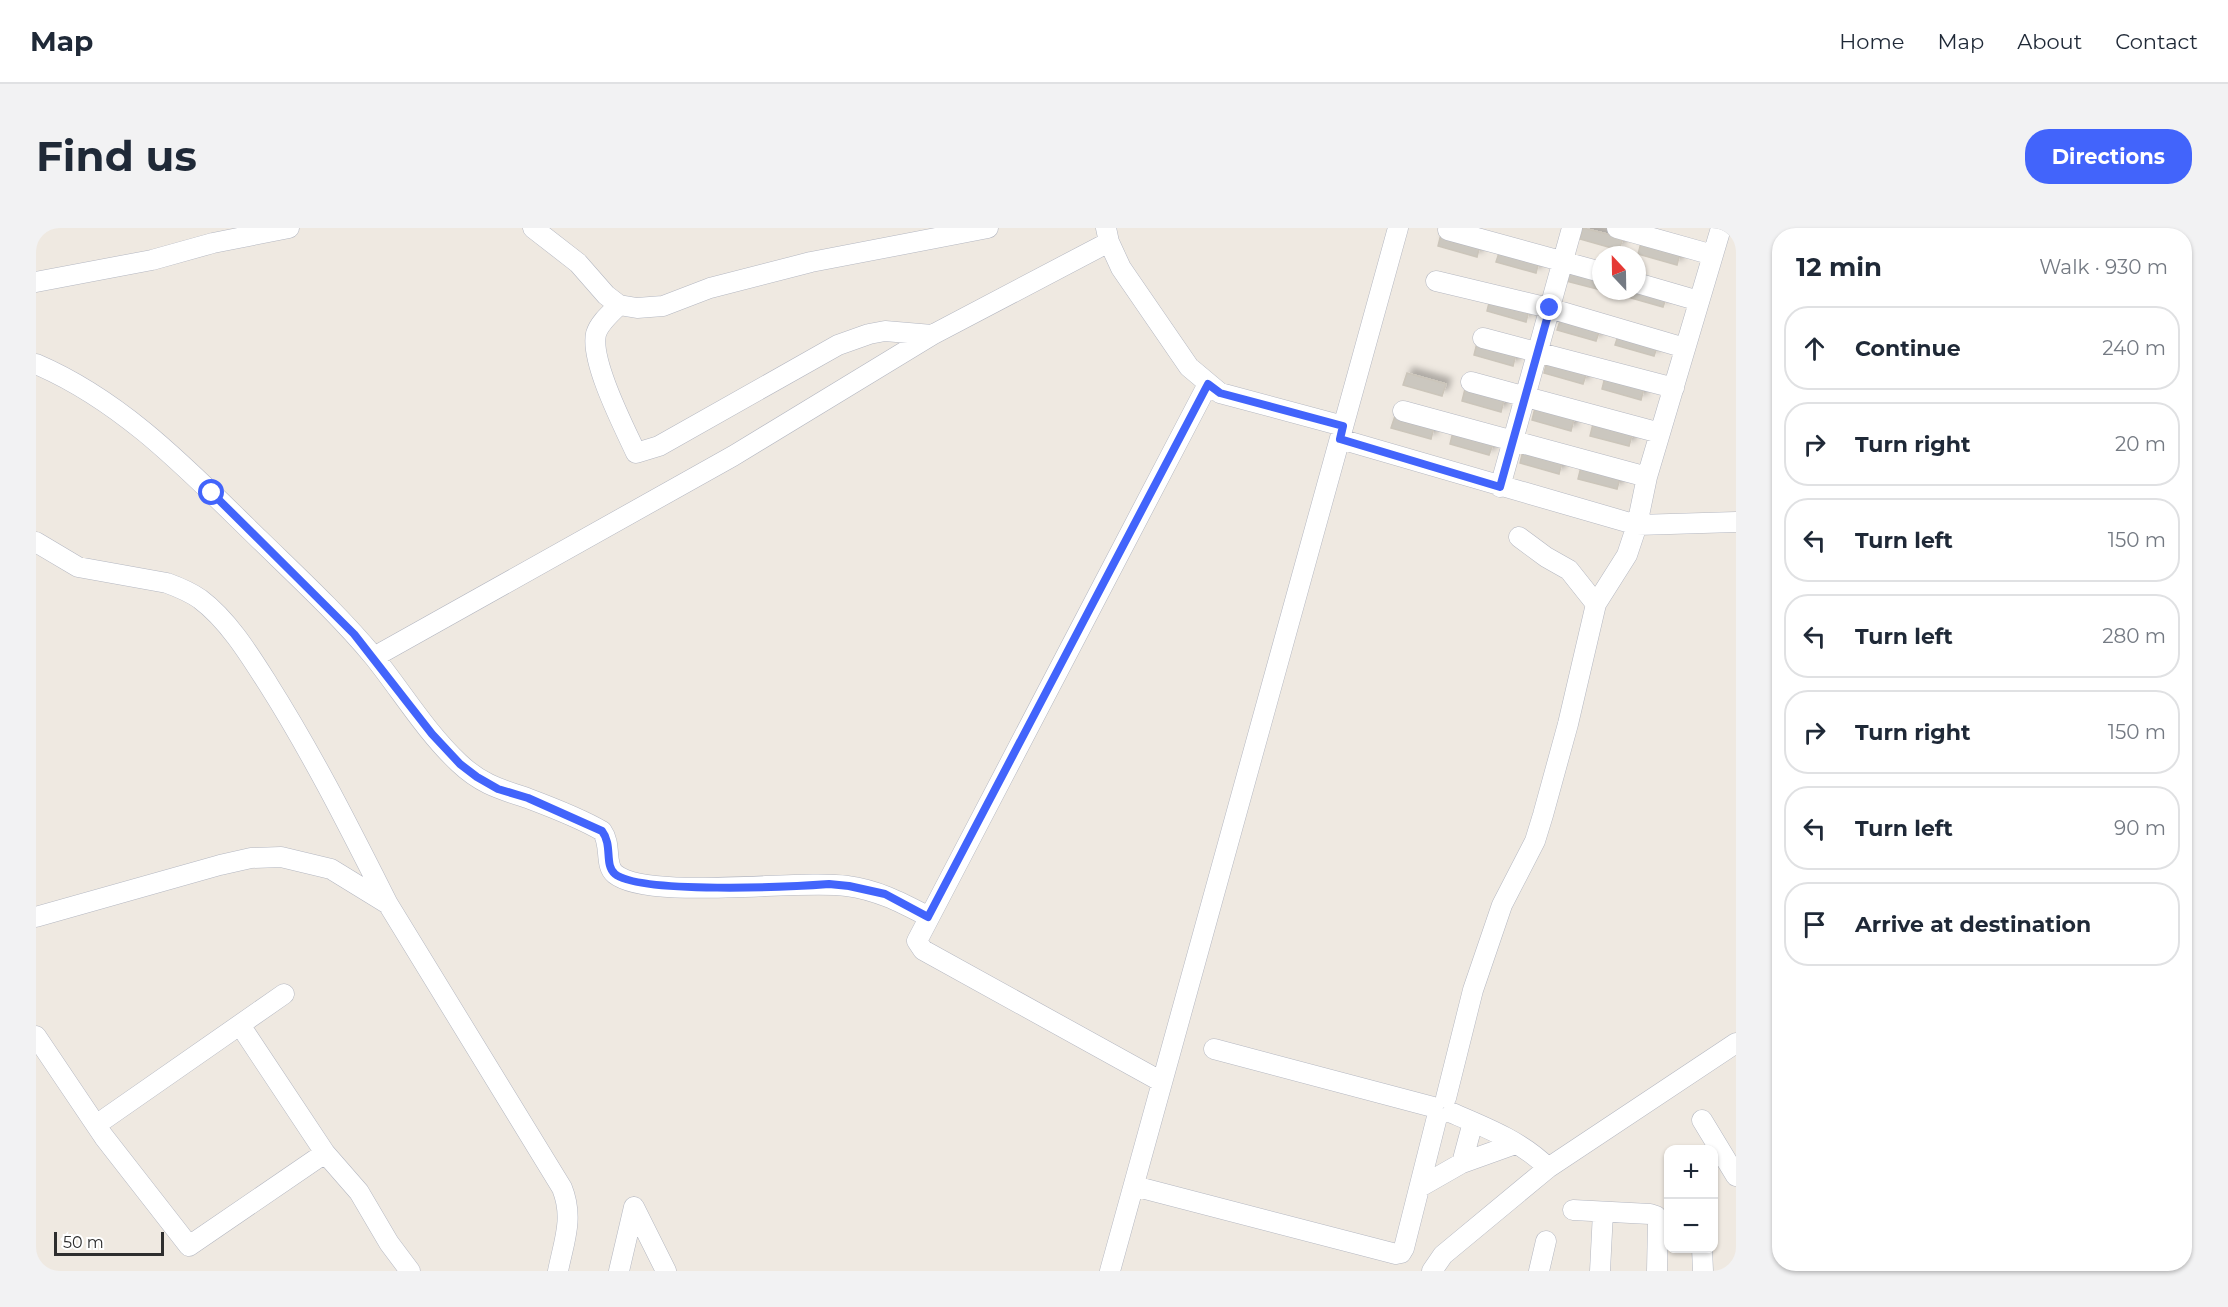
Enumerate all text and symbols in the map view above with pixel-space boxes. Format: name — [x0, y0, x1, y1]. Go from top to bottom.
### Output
text: Map — [30, 24, 93, 58]
text: Home — [1839, 29, 1904, 54]
text: Map — [1937, 29, 1984, 54]
text: About — [2017, 29, 2082, 54]
text: Contact — [2115, 29, 2198, 54]
button: Directions — [2025, 129, 2192, 184]
text: Find us — [36, 130, 197, 182]
north arrow — [1592, 246, 1646, 300]
text: 12 min — [1796, 251, 1882, 283]
text: Walk · 930 m — [2039, 255, 2168, 279]
route end — [1536, 294, 1562, 320]
icon: ahead — [1798, 332, 1831, 365]
text: Continue — [1855, 335, 1961, 362]
text: 240 m — [2102, 336, 2166, 360]
icon: right — [1798, 428, 1831, 461]
text: Turn right — [1855, 431, 1970, 458]
text: 20 m — [2115, 432, 2166, 456]
route start — [198, 479, 224, 505]
icon: left — [1798, 524, 1831, 557]
text: Turn left — [1855, 527, 1953, 554]
text: 150 m — [2108, 528, 2166, 552]
icon: left — [1798, 620, 1831, 653]
text: Turn left — [1855, 623, 1953, 650]
text: 280 m — [2102, 624, 2166, 648]
icon: right — [1798, 716, 1831, 749]
text: Turn right — [1855, 719, 1970, 746]
text: 150 m — [2108, 720, 2166, 744]
icon: left — [1798, 812, 1831, 845]
text: Turn left — [1855, 815, 1953, 842]
text: 90 m — [2114, 816, 2166, 840]
icon: arrive — [1798, 908, 1831, 941]
text: Arrive at destination — [1855, 911, 2091, 938]
map controls — [1664, 1145, 1718, 1253]
button: + — [1664, 1145, 1718, 1199]
button: − — [1664, 1199, 1718, 1253]
scale bar — [54, 1229, 164, 1256]
text: 50 m — [63, 1233, 104, 1252]

